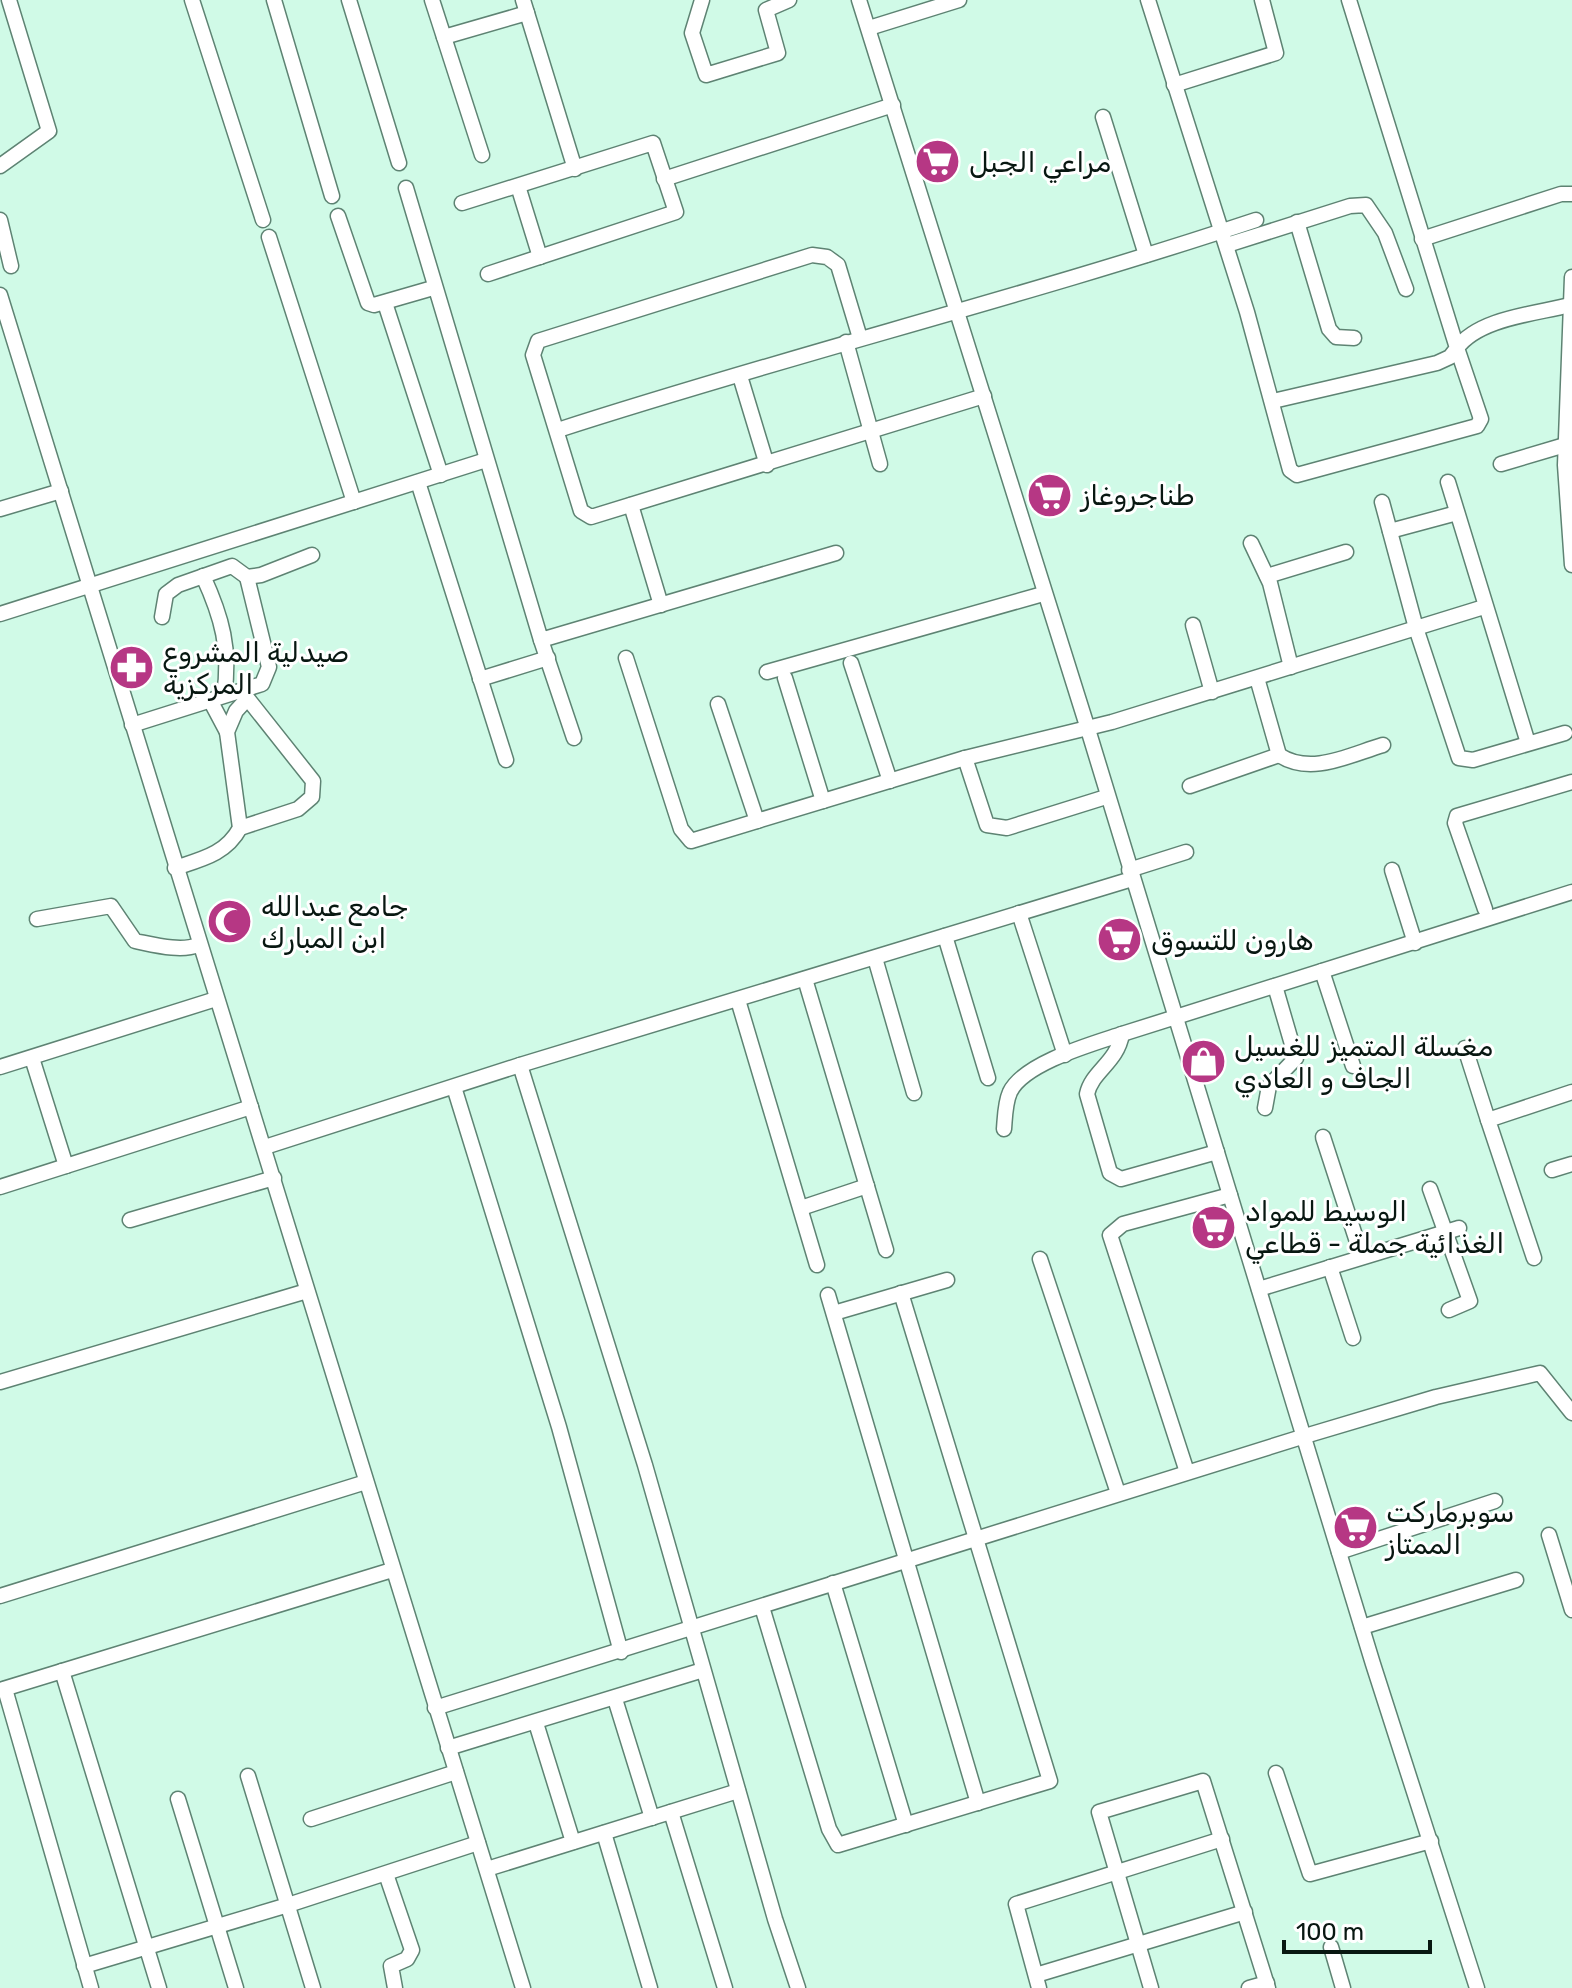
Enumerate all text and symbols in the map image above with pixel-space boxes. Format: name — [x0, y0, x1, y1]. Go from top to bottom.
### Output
supermarket icon: مراعي الجبل — [914, 138, 962, 186]
place label: مراعي الجبل — [969, 146, 1111, 184]
supermarket icon: طناجروغاز — [1026, 471, 1074, 519]
place label: طناجروغاز — [1079, 479, 1195, 512]
place label: صيدلية المشروع المركزية — [163, 636, 349, 701]
pharmacy icon: صيدلية المشروع المركزية — [108, 644, 156, 692]
place label: جامع عبدالله ابن المبارك — [261, 890, 408, 955]
mosque icon: جامع عبدالله ابن المبارك — [206, 898, 254, 946]
supermarket icon: هارون للتسوق — [1096, 916, 1144, 964]
place label: هارون للتسوق — [1151, 924, 1314, 957]
place label: مغسلة المتميز للغسيل الجاف و العادي — [1234, 1030, 1493, 1098]
shop icon: مغسلة المتميز للغسيل الجاف و العادي — [1179, 1038, 1227, 1086]
place label: الوسيط للمواد الغذائية جملة - قطاعي — [1245, 1195, 1504, 1265]
supermarket icon: الوسيط للمواد الغذائية جملة - قطاعي — [1190, 1203, 1238, 1251]
place label: سوبرماركت الممتاز — [1384, 1496, 1514, 1561]
supermarket icon: سوبرماركت الممتاز — [1331, 1504, 1379, 1552]
scale bar — [1284, 1904, 1430, 1954]
text: 100 m — [1296, 1918, 1364, 1946]

